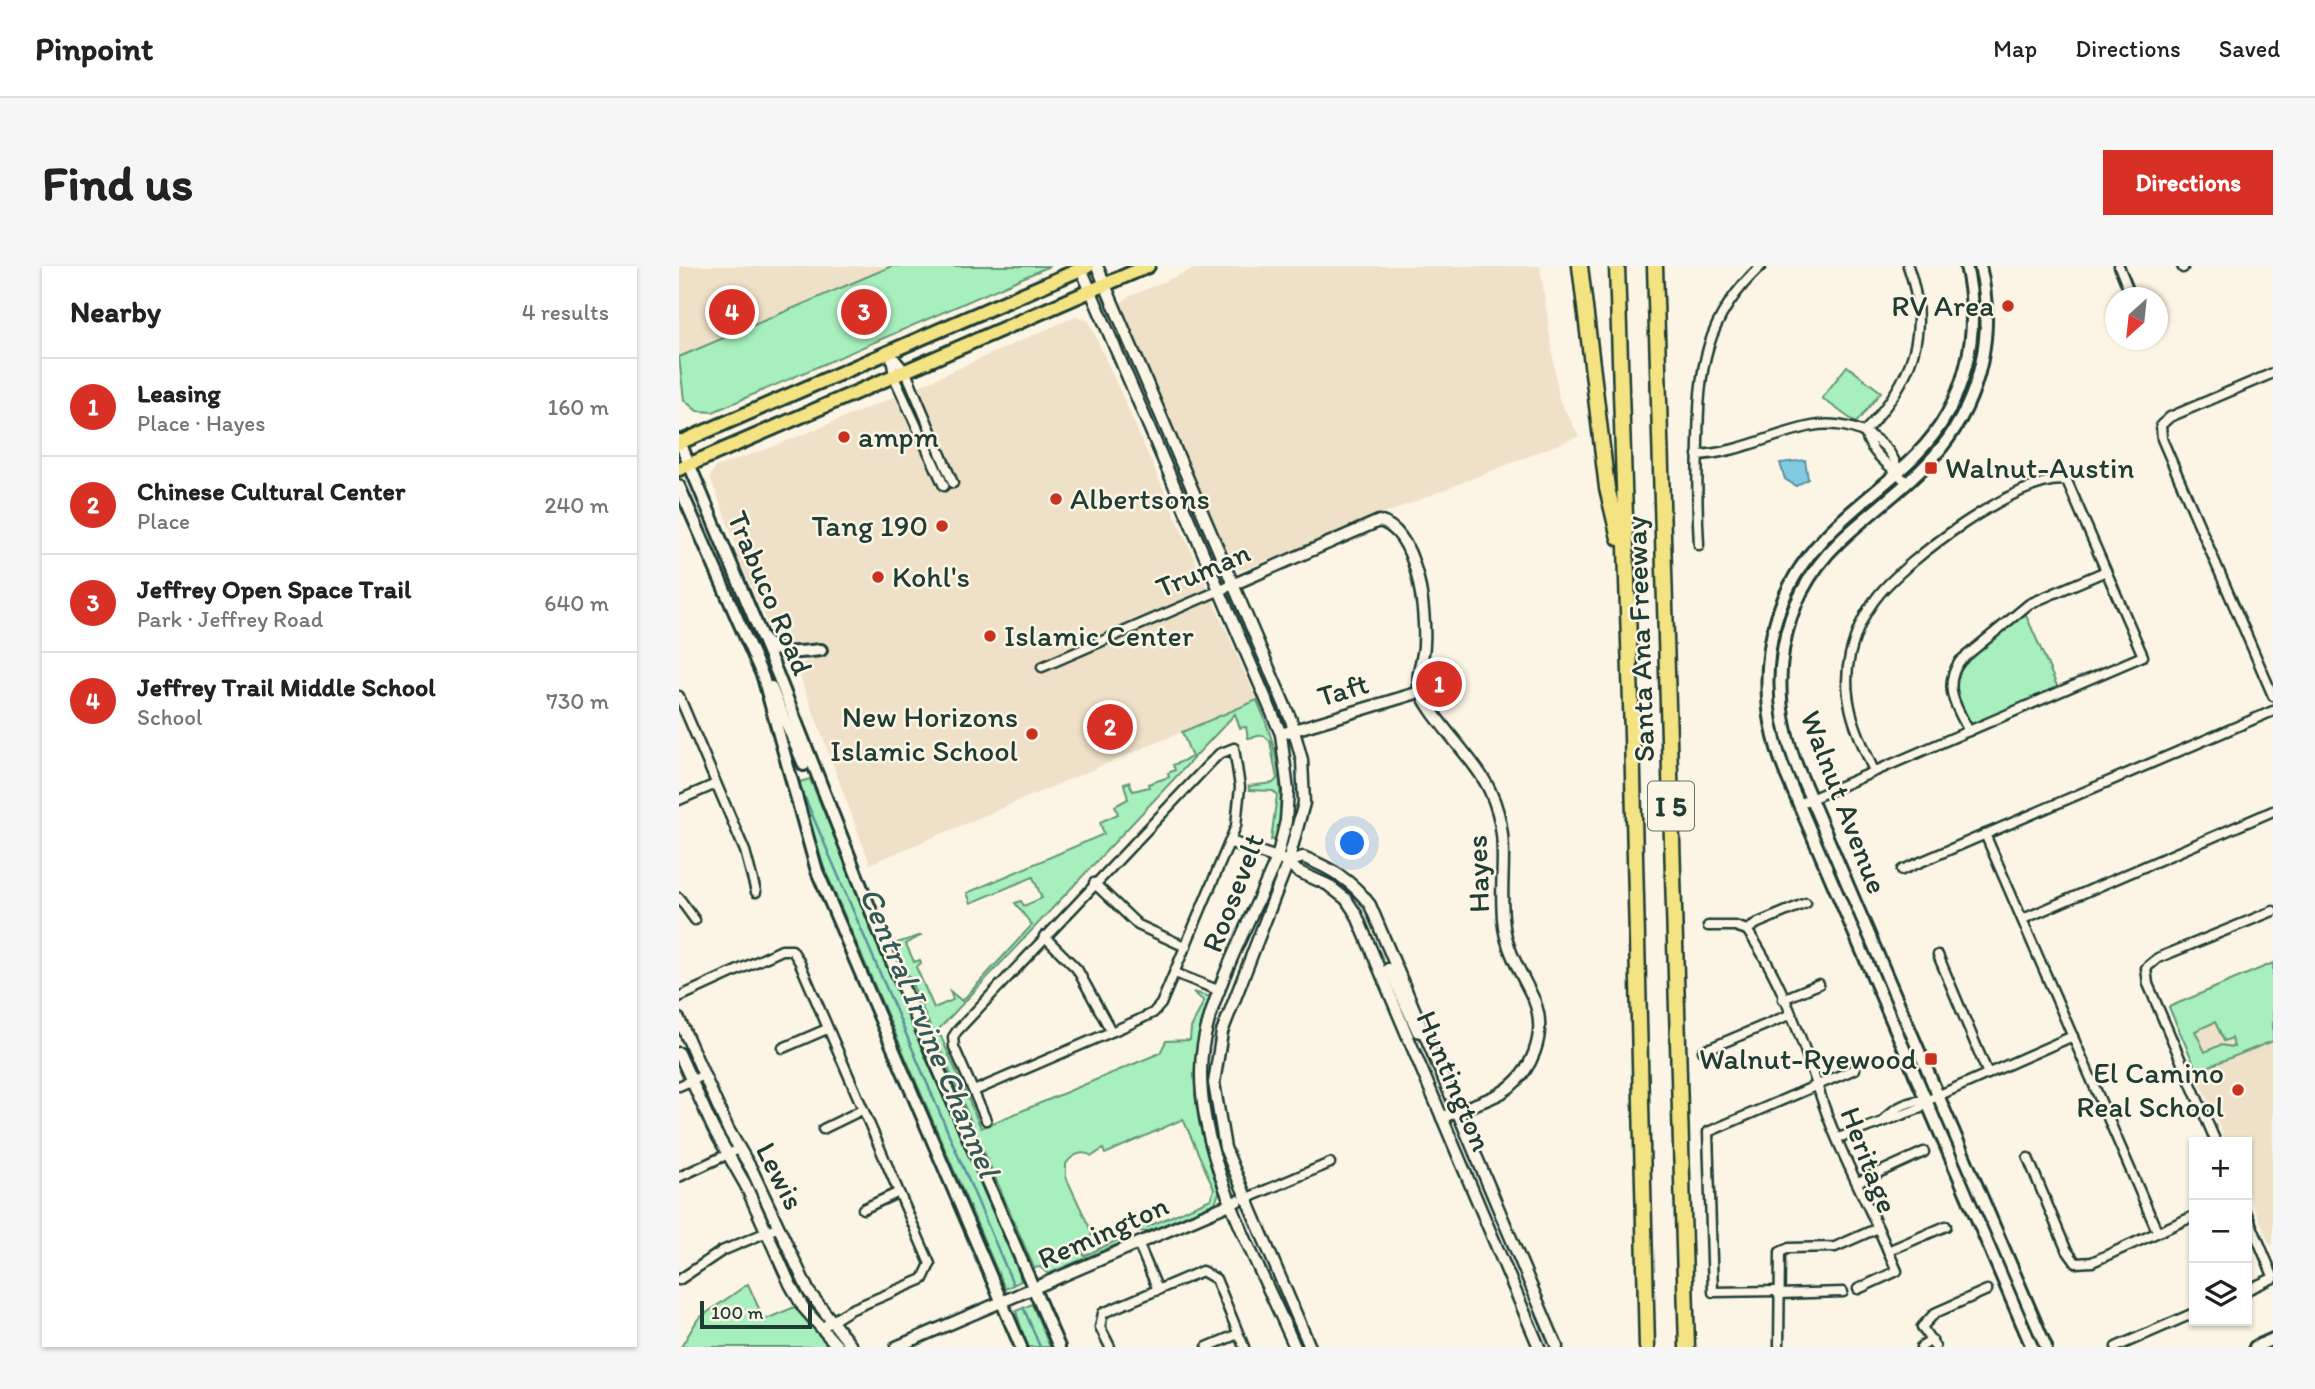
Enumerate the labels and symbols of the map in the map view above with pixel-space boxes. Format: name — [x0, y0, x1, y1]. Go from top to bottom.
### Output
pin: 4 — [709, 286, 755, 338]
pin: 3 — [841, 286, 887, 338]
place label: RV Area — [1891, 287, 1994, 324]
north arrow — [2105, 287, 2168, 350]
marker: RV Area — [2000, 298, 2016, 314]
place label: ampm — [858, 418, 939, 455]
marker: ampm — [836, 429, 852, 445]
place label: Walnut-Austin — [1945, 449, 2135, 486]
marker: Walnut-Austin — [1923, 460, 1939, 476]
place label: Albertsons — [1070, 480, 1210, 517]
marker: Albertsons — [1048, 491, 1064, 507]
street label: Trabuco Road — [719, 505, 822, 681]
place label: Tang 190 — [811, 507, 928, 544]
street label: Santa Ana Freeway — [1617, 515, 1662, 763]
marker: Tang 190 — [934, 518, 950, 534]
street label: Truman — [1150, 533, 1256, 606]
place label: Kohl's — [892, 558, 970, 595]
marker: Kohl's — [870, 569, 886, 585]
place label: Islamic Center — [1004, 617, 1194, 654]
marker: Islamic Center — [982, 628, 998, 644]
pin: 1 — [1416, 658, 1462, 710]
street label: Taft — [1313, 664, 1373, 715]
place label: New Horizons Islamic School — [830, 698, 1019, 769]
pin: 2 — [1087, 701, 1133, 753]
street label: Walnut Avenue — [1793, 705, 1896, 899]
marker: New Horizons Islamic School — [1024, 726, 1040, 742]
road number: I 5 — [1648, 782, 1694, 830]
your location — [1335, 826, 1369, 860]
street label: Roosevelt — [1193, 828, 1272, 957]
street label: Hayes — [1458, 834, 1497, 914]
water label: Central Irvine Channel — [852, 881, 1009, 1185]
street label: Huntington — [1408, 1005, 1501, 1157]
place label: Walnut-Ryewood — [1699, 1040, 1917, 1077]
marker: Walnut-Ryewood — [1923, 1051, 1939, 1067]
place label: El Camino Real School — [2076, 1054, 2225, 1125]
marker: El Camino Real School — [2230, 1082, 2246, 1098]
street label: Heritage — [1832, 1101, 1907, 1218]
street label: Lewis — [748, 1136, 813, 1216]
street label: Remington — [1032, 1186, 1174, 1277]
scale bar — [700, 1298, 812, 1330]

